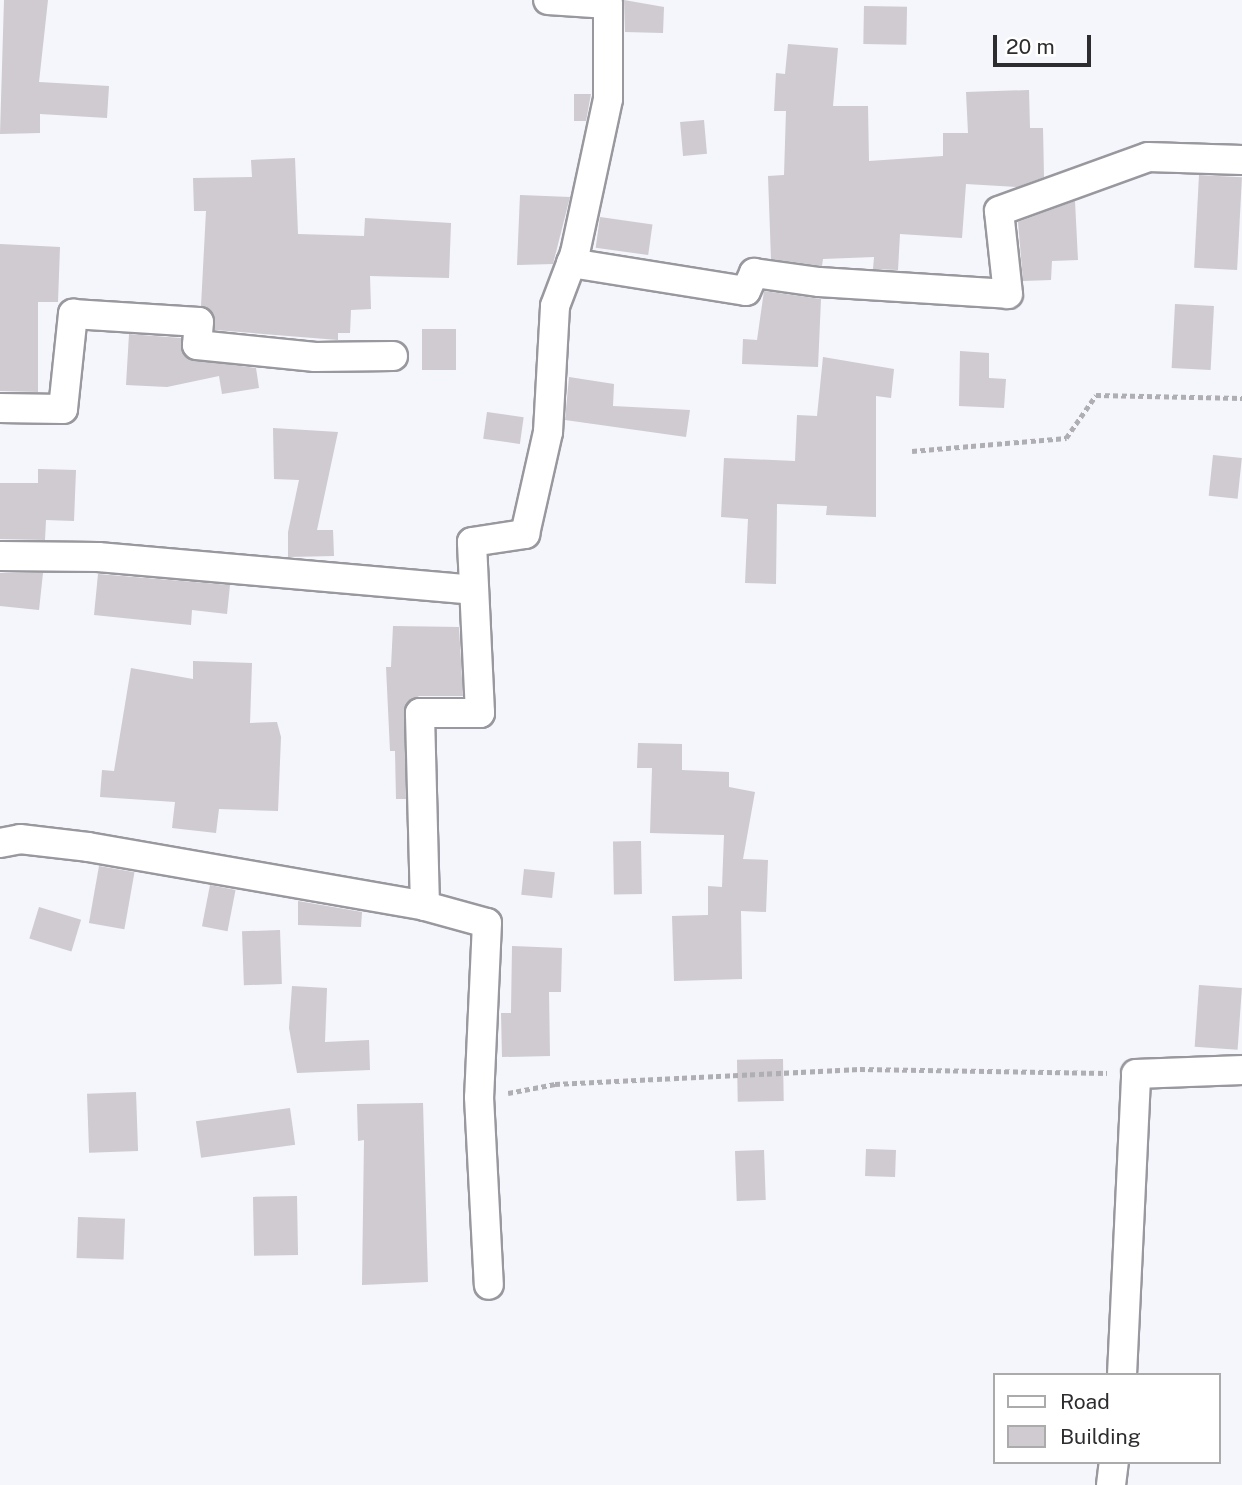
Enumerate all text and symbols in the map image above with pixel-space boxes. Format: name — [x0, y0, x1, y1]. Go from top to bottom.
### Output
scale bar — [997, 21, 1095, 65]
text: 20 m — [1006, 34, 1055, 59]
legend — [993, 1373, 1221, 1464]
text: Road — [1060, 1389, 1110, 1414]
text: Building — [1060, 1424, 1141, 1449]

